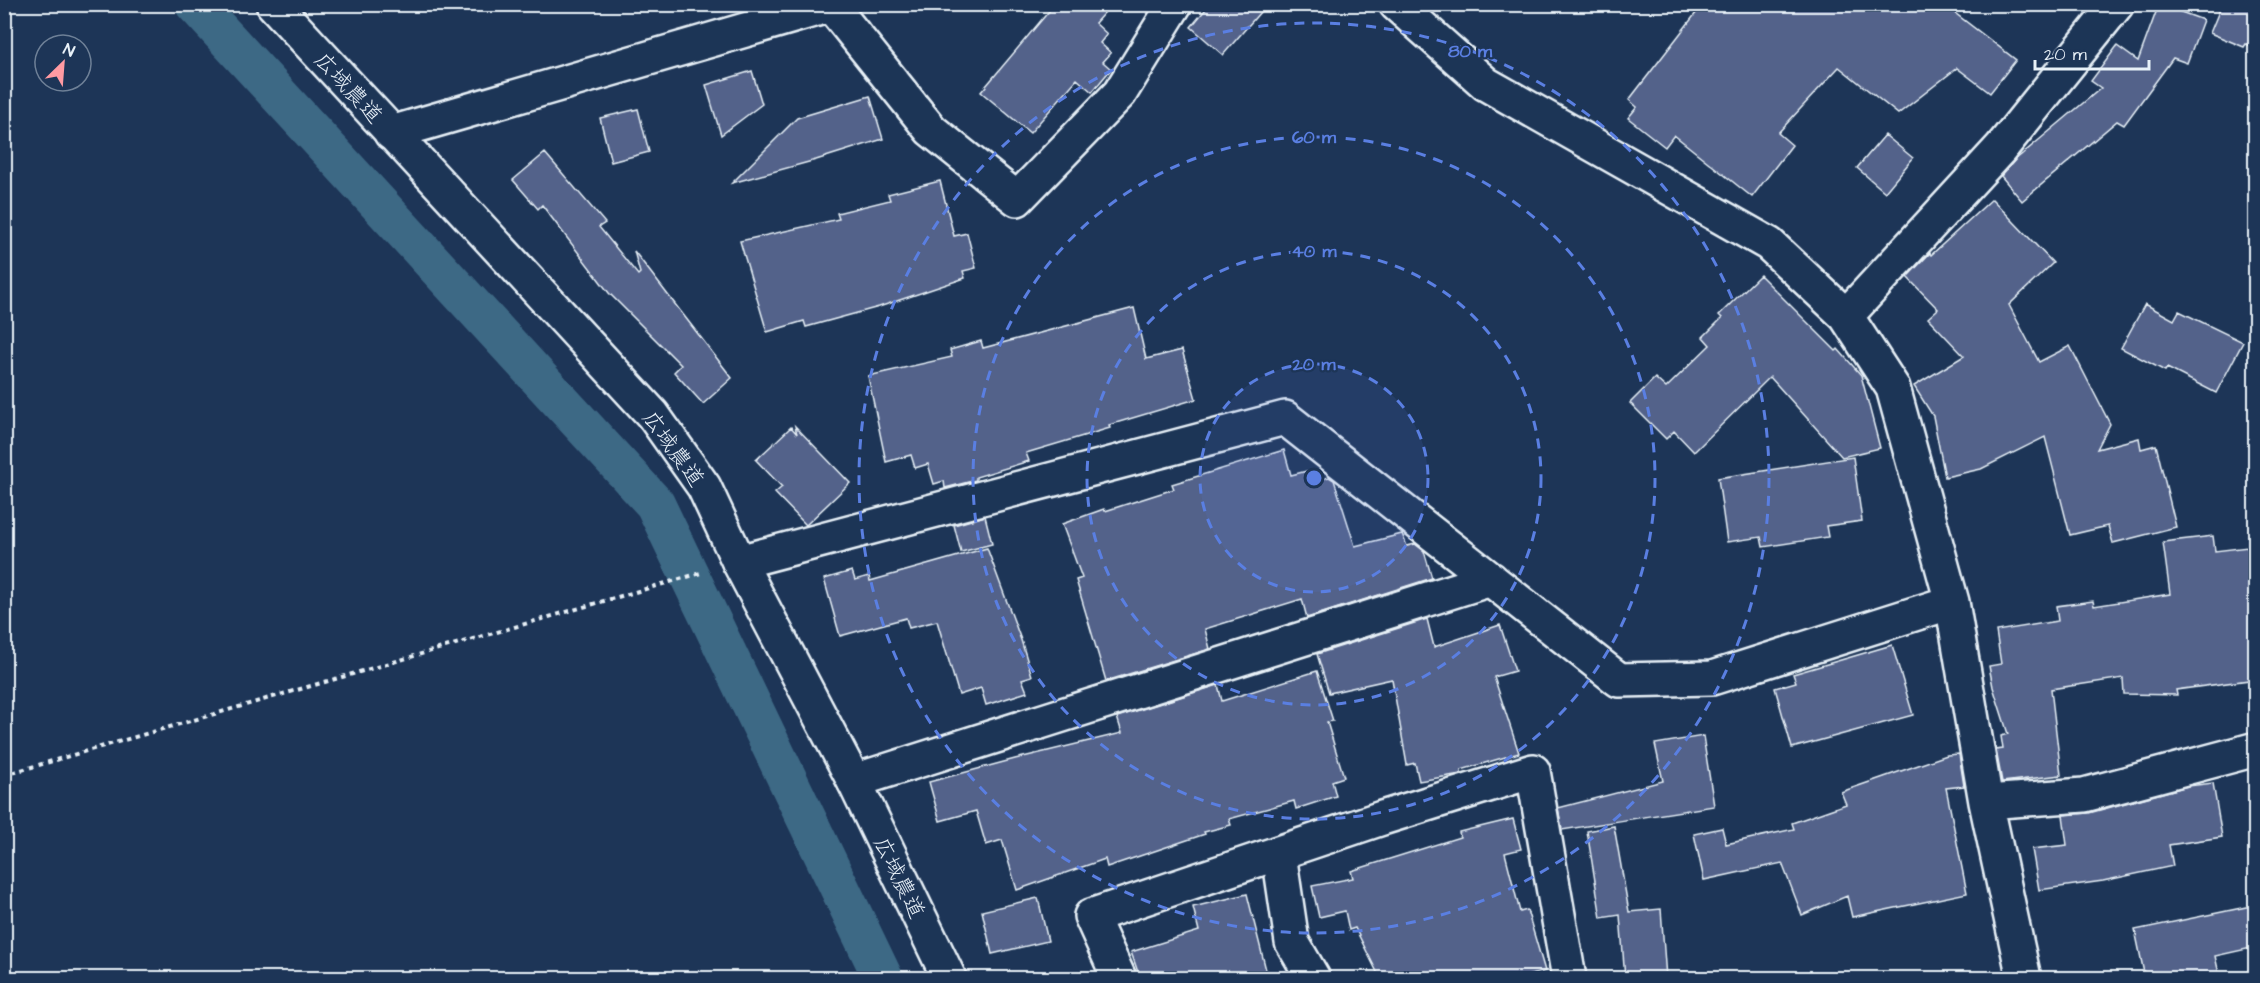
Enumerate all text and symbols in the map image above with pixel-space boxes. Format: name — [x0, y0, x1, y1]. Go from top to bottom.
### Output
north arrow — [33, 33, 93, 93]
scale bar — [2035, 33, 2149, 71]
text: N — [60, 38, 78, 62]
text: 80 m — [1448, 39, 1493, 64]
text: 20 m — [2044, 42, 2087, 67]
street label: 広域農道 — [307, 45, 389, 131]
text: 60 m — [1292, 125, 1337, 150]
text: 40 m — [1292, 239, 1337, 264]
text: 20 m — [1292, 352, 1336, 377]
street label: 広域農道 — [634, 404, 711, 494]
centre of rings — [1304, 468, 1324, 488]
street label: 広域農道 — [865, 831, 932, 924]

